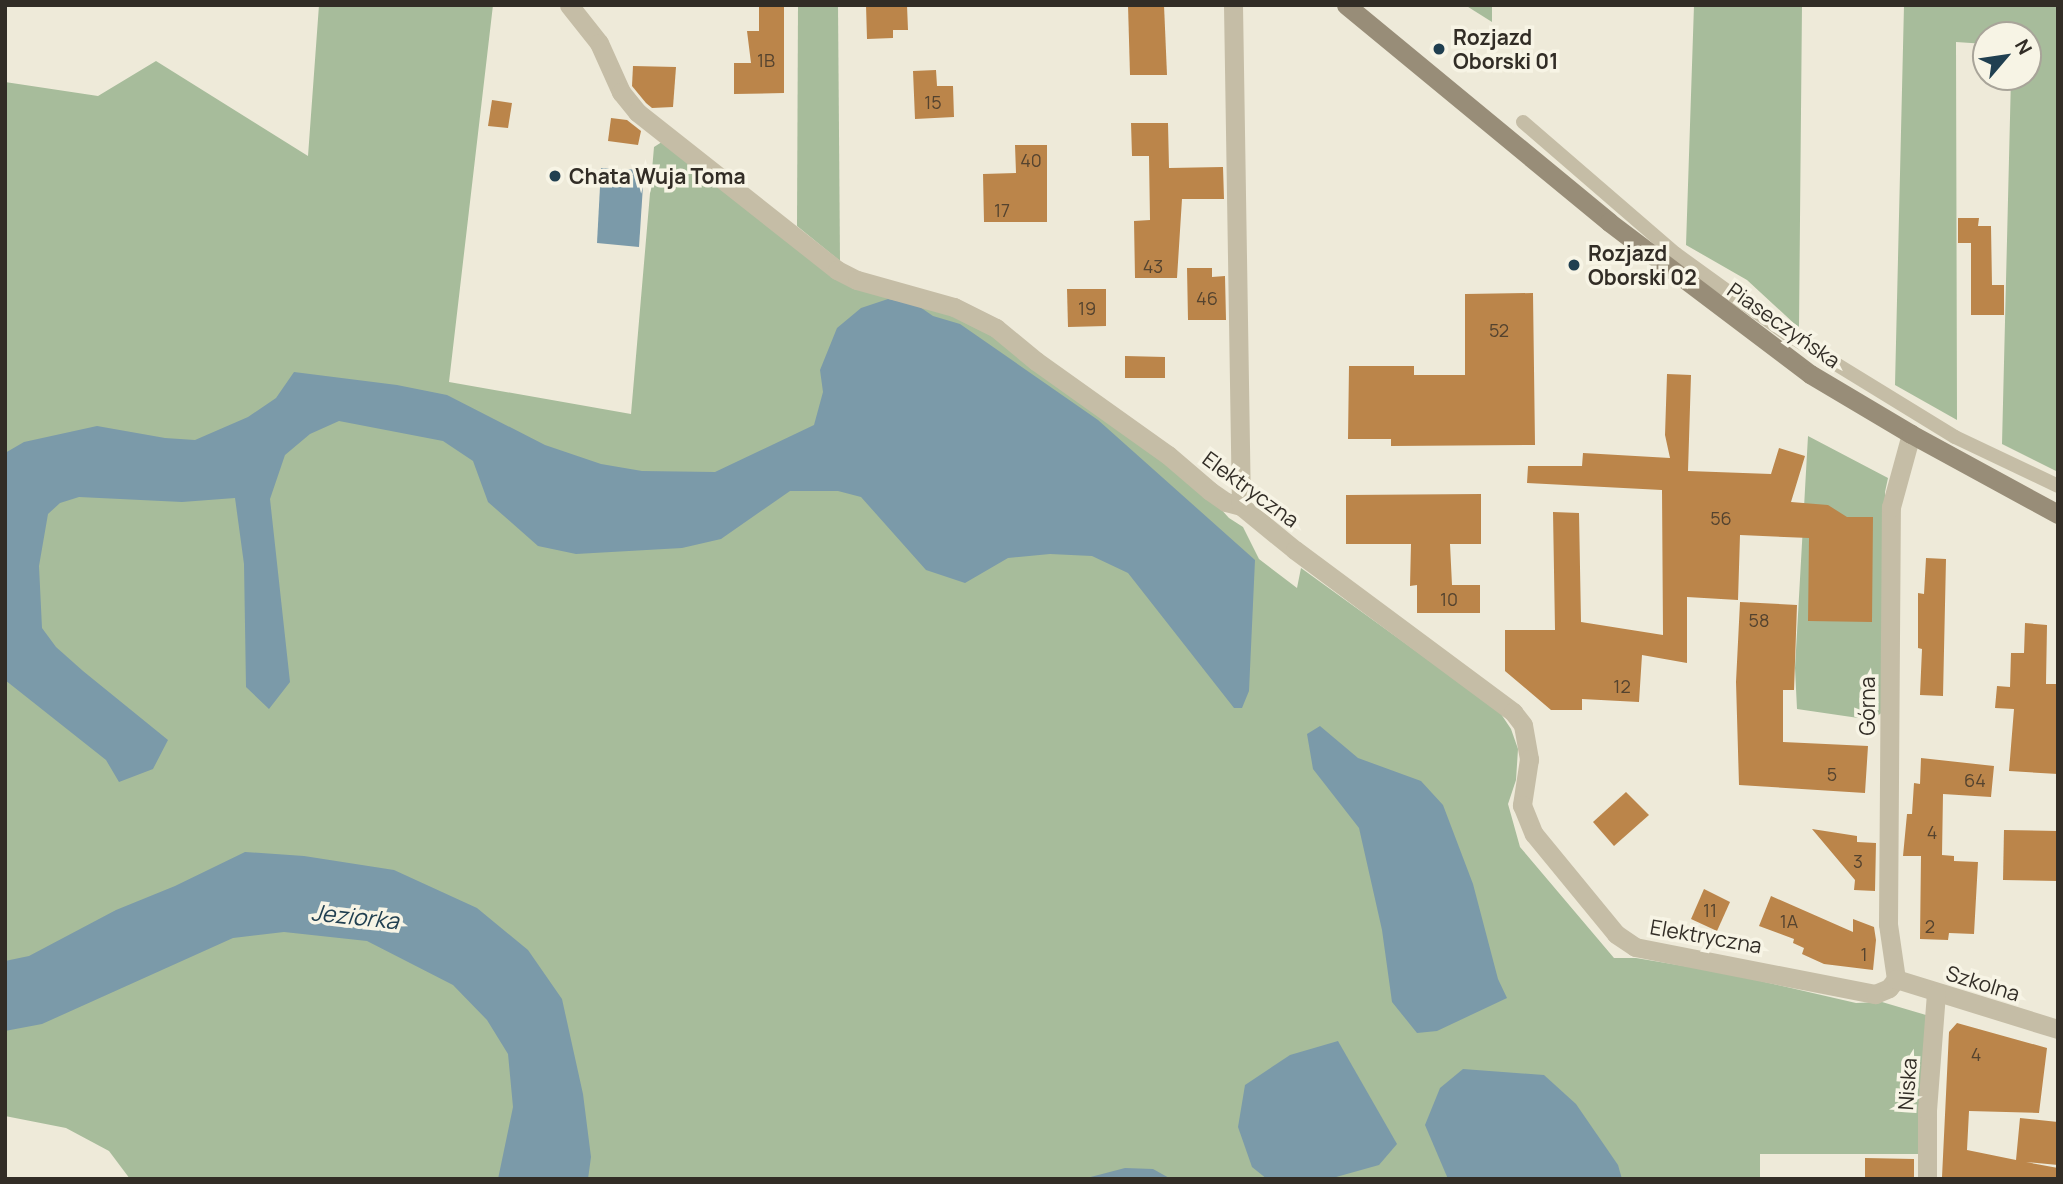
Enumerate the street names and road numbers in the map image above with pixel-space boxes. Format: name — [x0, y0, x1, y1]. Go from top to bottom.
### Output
street label: Piaseczyńska — [1723, 277, 1845, 373]
street label: Elektryczna — [1198, 446, 1304, 532]
street label: Górna — [1854, 677, 1880, 735]
street label: Elektryczna — [1648, 914, 1764, 958]
street label: Szkolna — [1943, 960, 2023, 1006]
street label: Niska — [1893, 1057, 1921, 1111]

